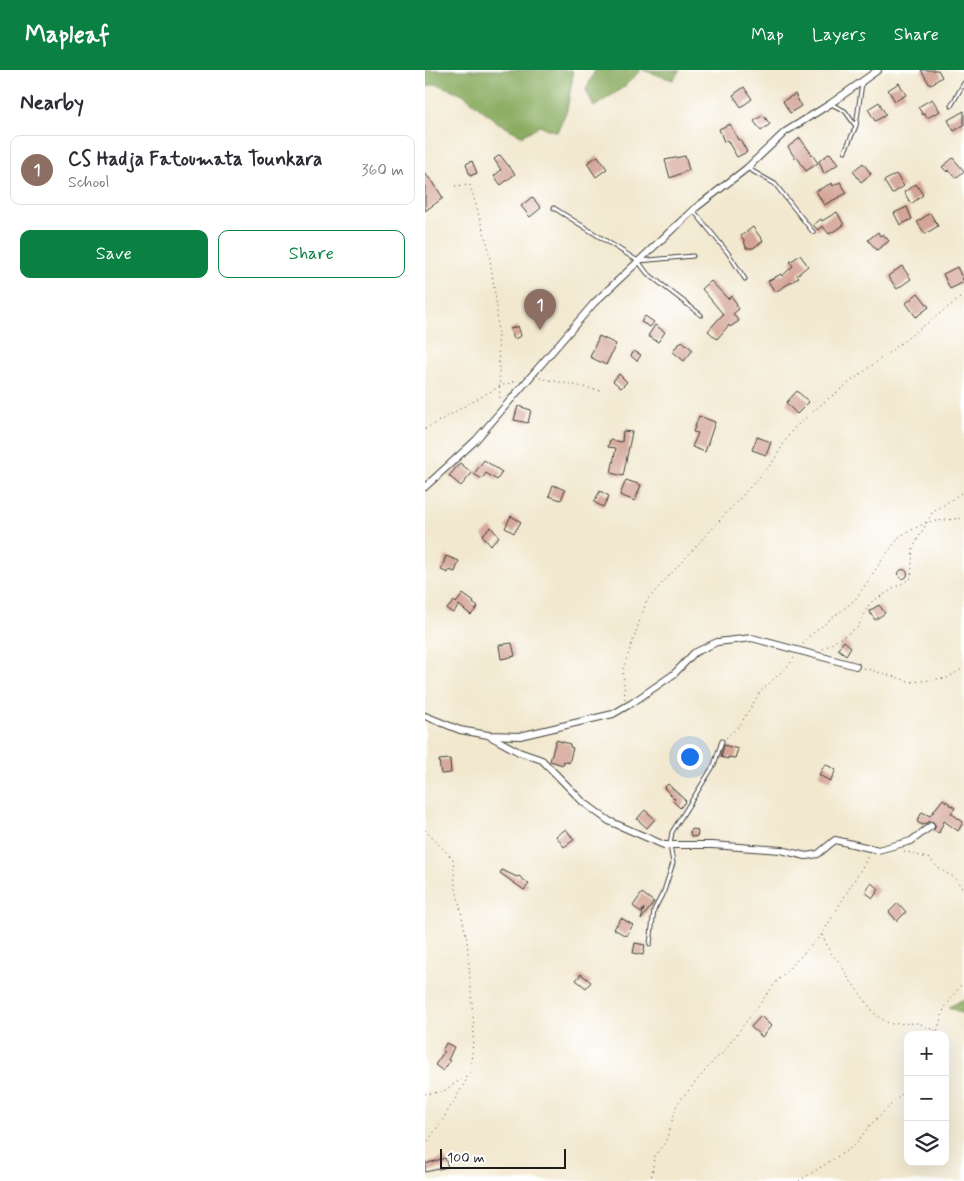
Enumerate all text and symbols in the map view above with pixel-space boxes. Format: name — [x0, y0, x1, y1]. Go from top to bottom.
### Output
text: Mapleaf — [25, 20, 110, 51]
text: Map — [751, 23, 784, 47]
text: Layers — [812, 23, 866, 47]
text: Share — [894, 23, 939, 47]
text: Nearby — [20, 89, 84, 117]
text: CS Hadja Fatoumata Tounkara — [68, 147, 322, 172]
text: 1 — [33, 160, 41, 181]
text: 360 m — [361, 160, 404, 181]
text: School — [68, 172, 109, 193]
button: Save — [20, 230, 208, 278]
button: Share — [218, 230, 405, 278]
pin: 1 — [524, 289, 556, 330]
your location — [677, 744, 703, 770]
map controls — [904, 1031, 949, 1166]
button: + — [904, 1031, 949, 1076]
button: − — [904, 1076, 949, 1121]
button: layers — [904, 1121, 949, 1166]
scale bar — [440, 1146, 566, 1169]
text: 100 m — [447, 1149, 485, 1167]

